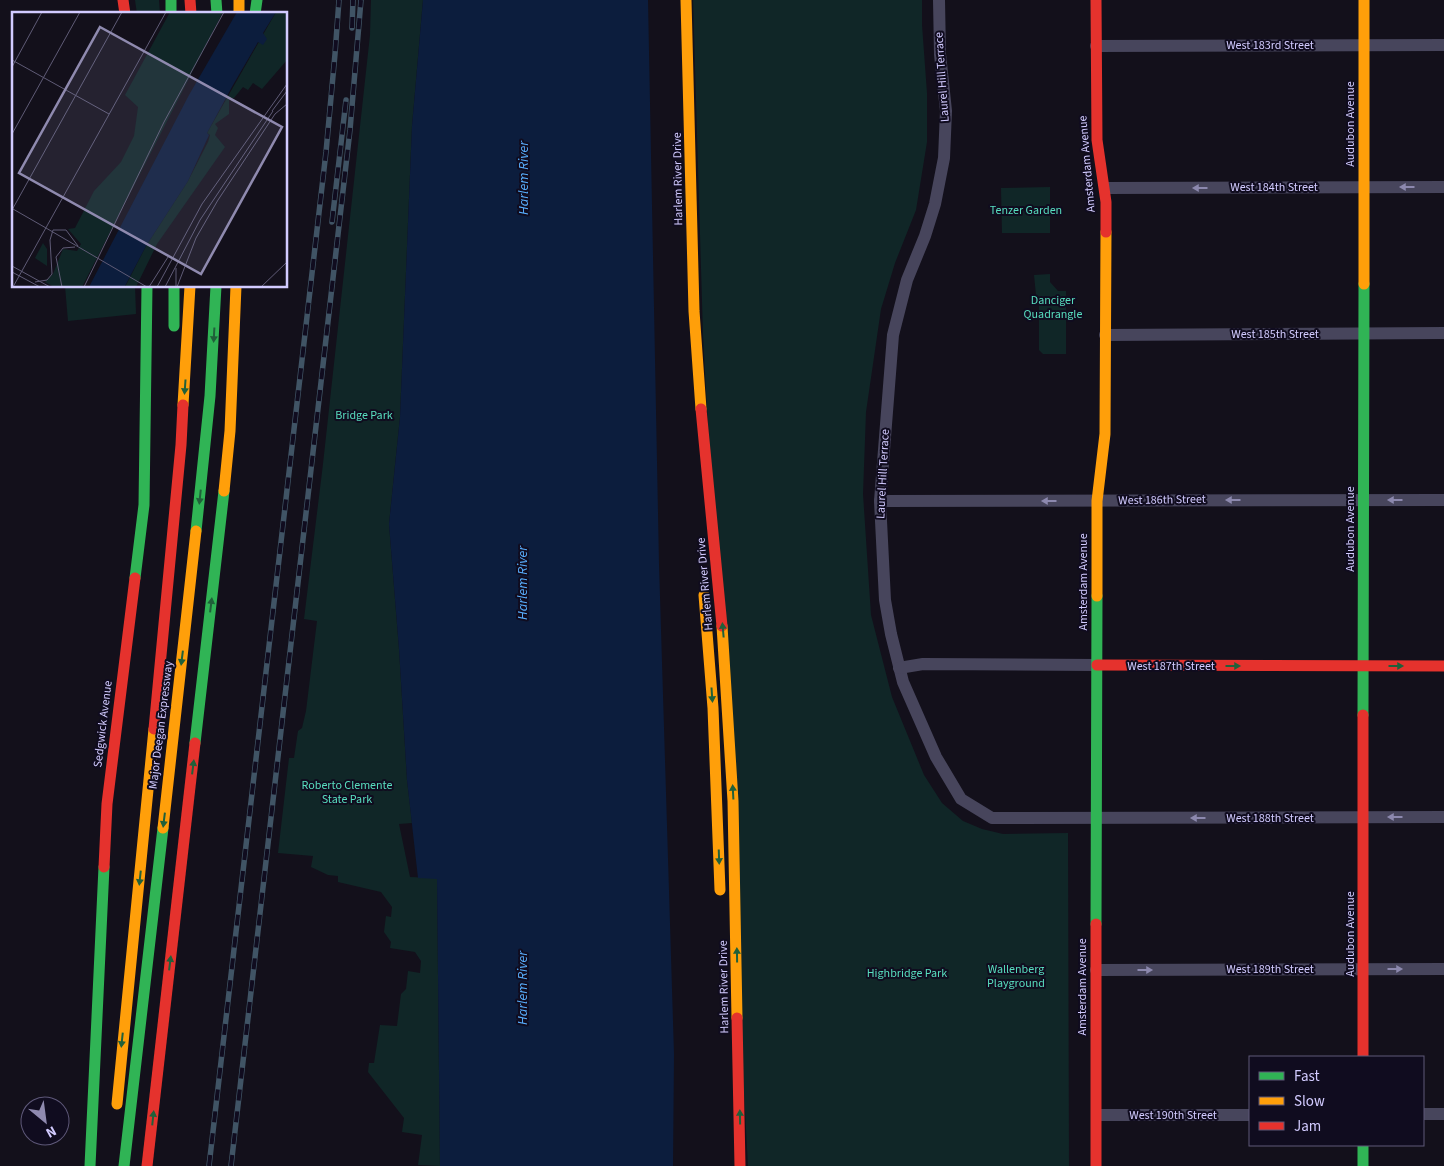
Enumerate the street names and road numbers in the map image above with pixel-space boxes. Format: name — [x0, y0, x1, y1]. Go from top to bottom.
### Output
street label: Laurel Hill Terrace — [930, 31, 954, 122]
street label: West 183rd Street — [1226, 37, 1314, 54]
street label: Audubon Avenue — [1342, 81, 1359, 167]
street label: Amsterdam Avenue — [1074, 115, 1100, 213]
street label: Harlem River Drive — [669, 132, 687, 226]
street label: West 184th Street — [1230, 179, 1318, 196]
street label: West 185th Street — [1231, 326, 1319, 343]
street label: Laurel Hill Terrace — [872, 429, 894, 519]
street label: Audubon Avenue — [1342, 486, 1359, 572]
street label: West 186th Street — [1118, 491, 1206, 509]
street label: Amsterdam Avenue — [1075, 533, 1092, 631]
street label: Harlem River Drive — [692, 537, 718, 631]
street label: West 187th Street — [1127, 658, 1215, 675]
street label: Major Deegan Expressway — [145, 660, 177, 790]
street label: Sedgwick Avenue — [89, 680, 117, 768]
street label: West 188th Street — [1226, 810, 1314, 827]
street label: Audubon Avenue — [1342, 891, 1359, 977]
street label: Amsterdam Avenue — [1074, 938, 1091, 1036]
street label: Harlem River Drive — [715, 940, 733, 1034]
street label: West 189th Street — [1226, 961, 1314, 978]
street label: West 190th Street — [1129, 1107, 1217, 1124]

